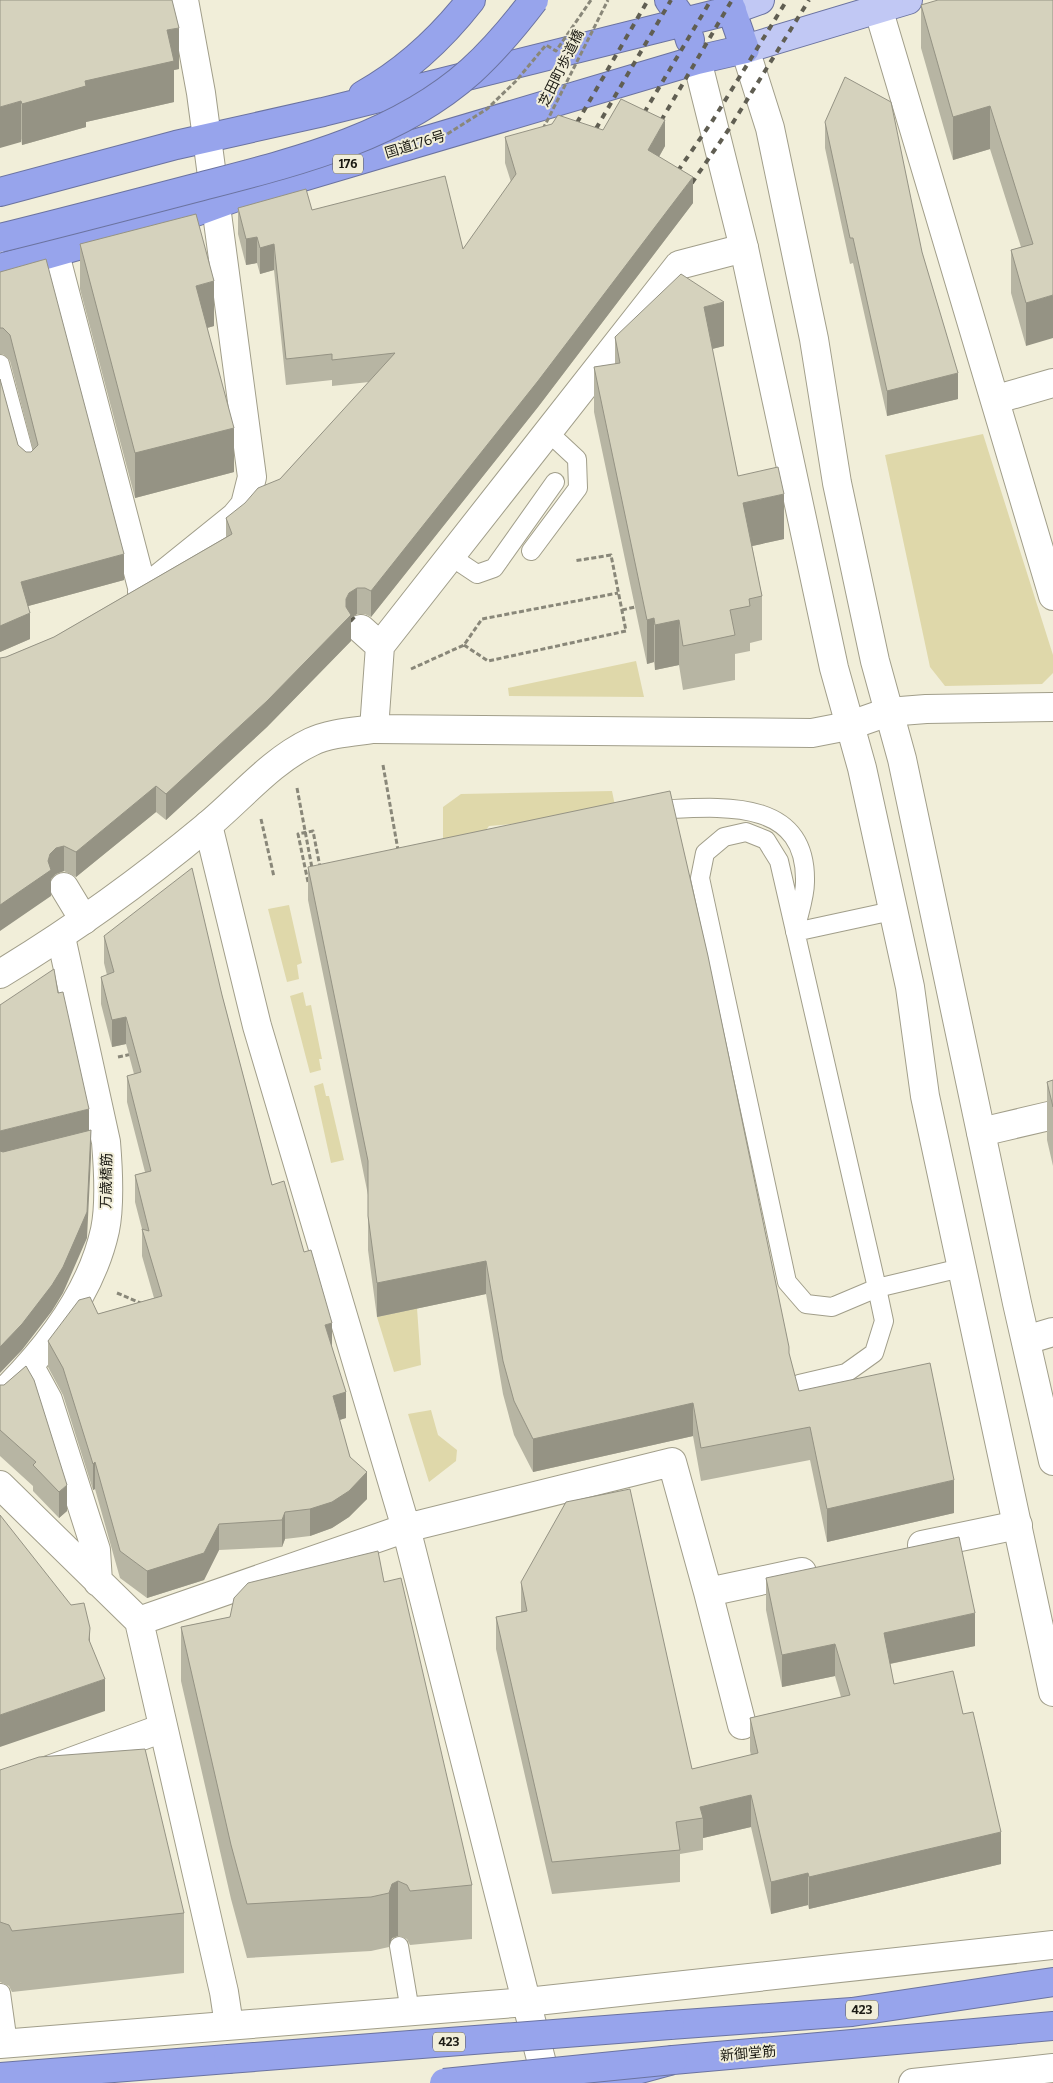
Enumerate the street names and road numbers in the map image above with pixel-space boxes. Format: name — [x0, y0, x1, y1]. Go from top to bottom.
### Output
street label: 芝田町歩道橋 — [535, 27, 588, 110]
street label: 国道176号 — [383, 127, 448, 162]
road number: 176 — [333, 154, 363, 173]
street label: 万歳橋筋 — [98, 1153, 115, 1209]
road number: 423 — [846, 2000, 878, 2020]
road number: 423 — [433, 2032, 465, 2052]
street label: 新御堂筋 — [719, 2043, 777, 2064]

